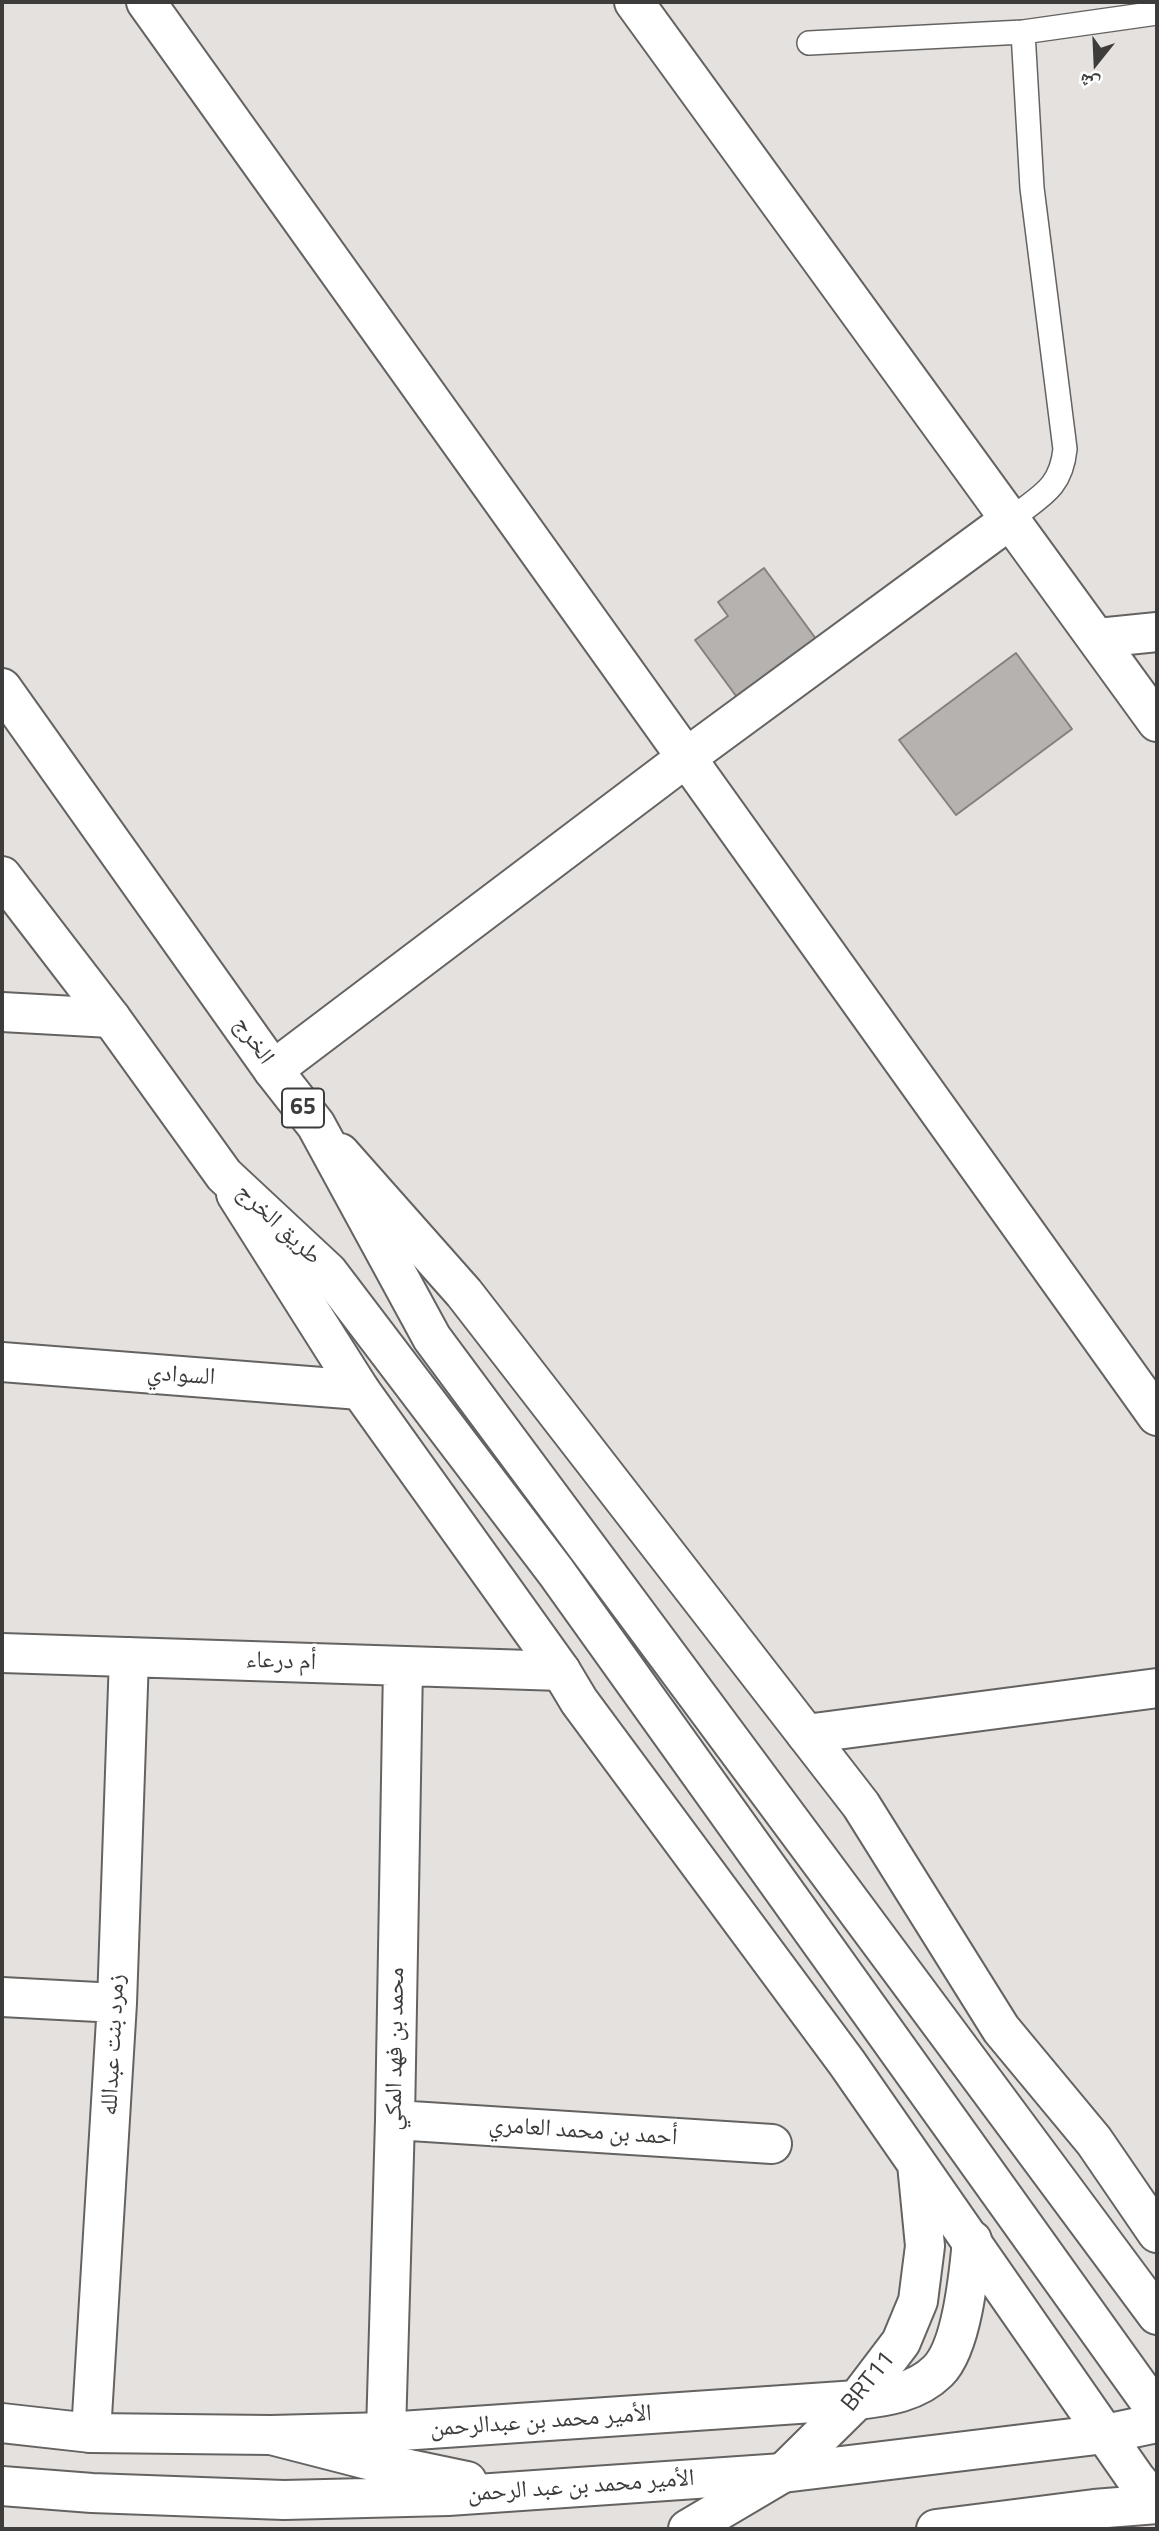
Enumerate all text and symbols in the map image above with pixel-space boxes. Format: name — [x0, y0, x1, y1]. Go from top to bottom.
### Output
north arrow — [1061, 28, 1131, 98]
text: ش — [1075, 67, 1103, 100]
street label: الخرج — [226, 1012, 280, 1070]
road number: 65 — [282, 1088, 324, 1128]
street label: طريق الخرج — [229, 1178, 327, 1272]
street label: السوادي — [146, 1359, 216, 1393]
street label: أم درعاء — [245, 1646, 317, 1678]
street label: محمد بن فهد المكي — [380, 1967, 412, 2131]
street label: زمرد بنت عبدالله — [96, 1974, 132, 2116]
street label: أحمد بن محمد العامري — [488, 2111, 678, 2153]
street label: BRT11 — [836, 2346, 902, 2418]
street label: الأمير محمد بن عبدالرحمن — [429, 2400, 653, 2444]
street label: الأمير محمد بن عبد الرحمن — [466, 2465, 696, 2509]

